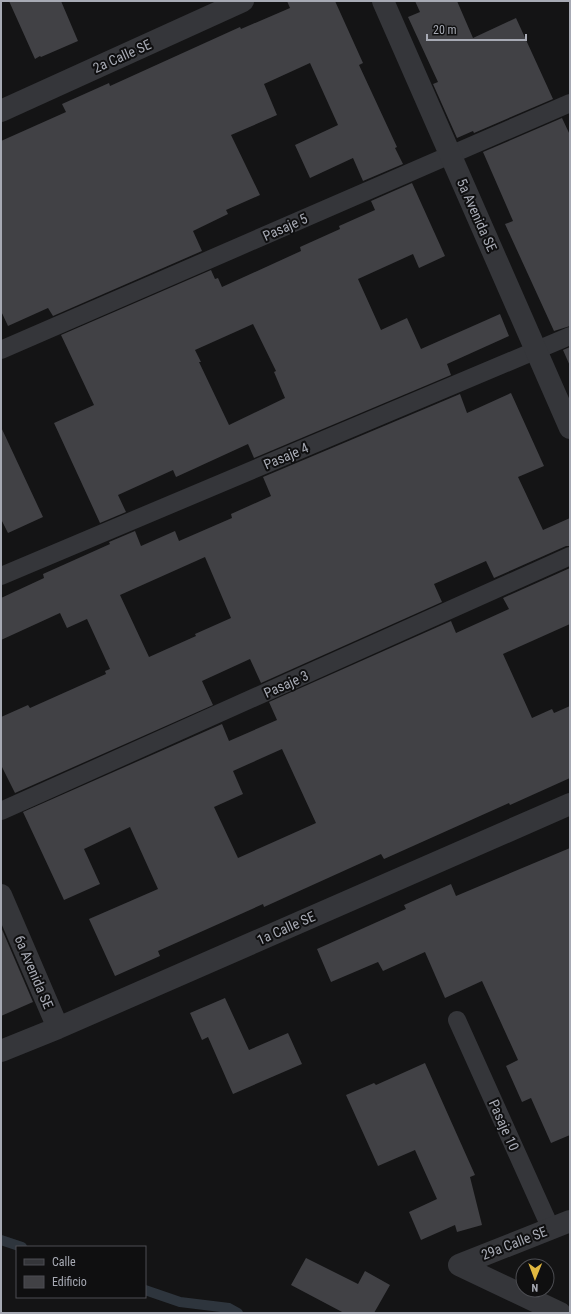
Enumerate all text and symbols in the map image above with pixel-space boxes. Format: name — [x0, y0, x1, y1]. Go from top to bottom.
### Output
scale bar — [427, 16, 526, 42]
text: 20 m — [433, 23, 457, 37]
street label: 2a Calle SE — [90, 36, 154, 76]
street label: 5a Avenida SE — [454, 176, 500, 254]
street label: Pasaje 5 — [260, 210, 310, 244]
street label: Pasaje 4 — [261, 439, 311, 473]
street label: Pasaje 3 — [261, 667, 311, 701]
street label: 1a Calle SE — [254, 908, 318, 948]
street label: 6a Avenida SE — [11, 933, 57, 1011]
street label: Pasaje 10 — [486, 1097, 522, 1153]
street label: 29a Calle SE — [479, 1223, 549, 1263]
legend — [16, 1246, 146, 1298]
text: Calle — [52, 1255, 76, 1269]
north arrow — [515, 1258, 555, 1298]
text: Edificio — [52, 1275, 87, 1289]
text: N — [531, 1281, 538, 1294]

